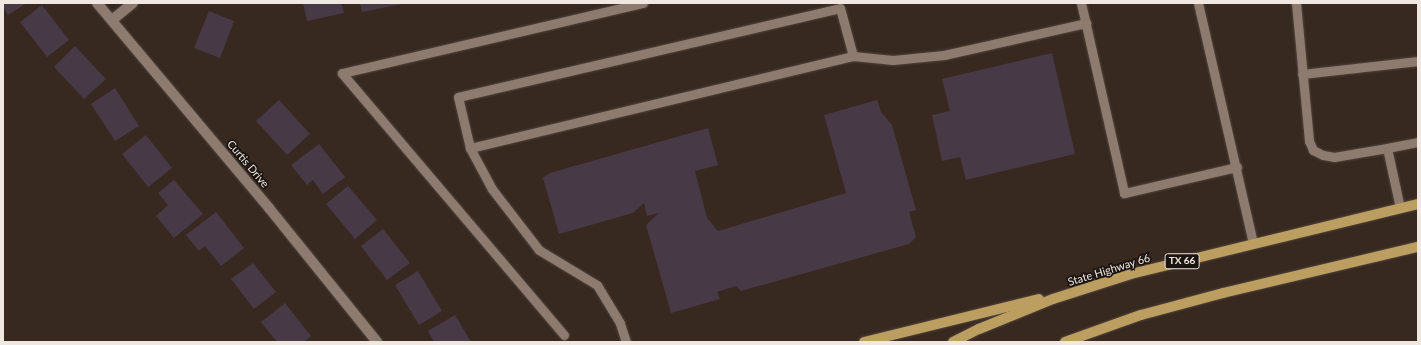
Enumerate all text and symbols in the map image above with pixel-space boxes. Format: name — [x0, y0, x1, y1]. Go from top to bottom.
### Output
street label: Curtis Drive — [224, 138, 272, 190]
street label: State Highway 66 — [1066, 251, 1152, 289]
road number: TX 66 — [1164, 253, 1200, 269]

